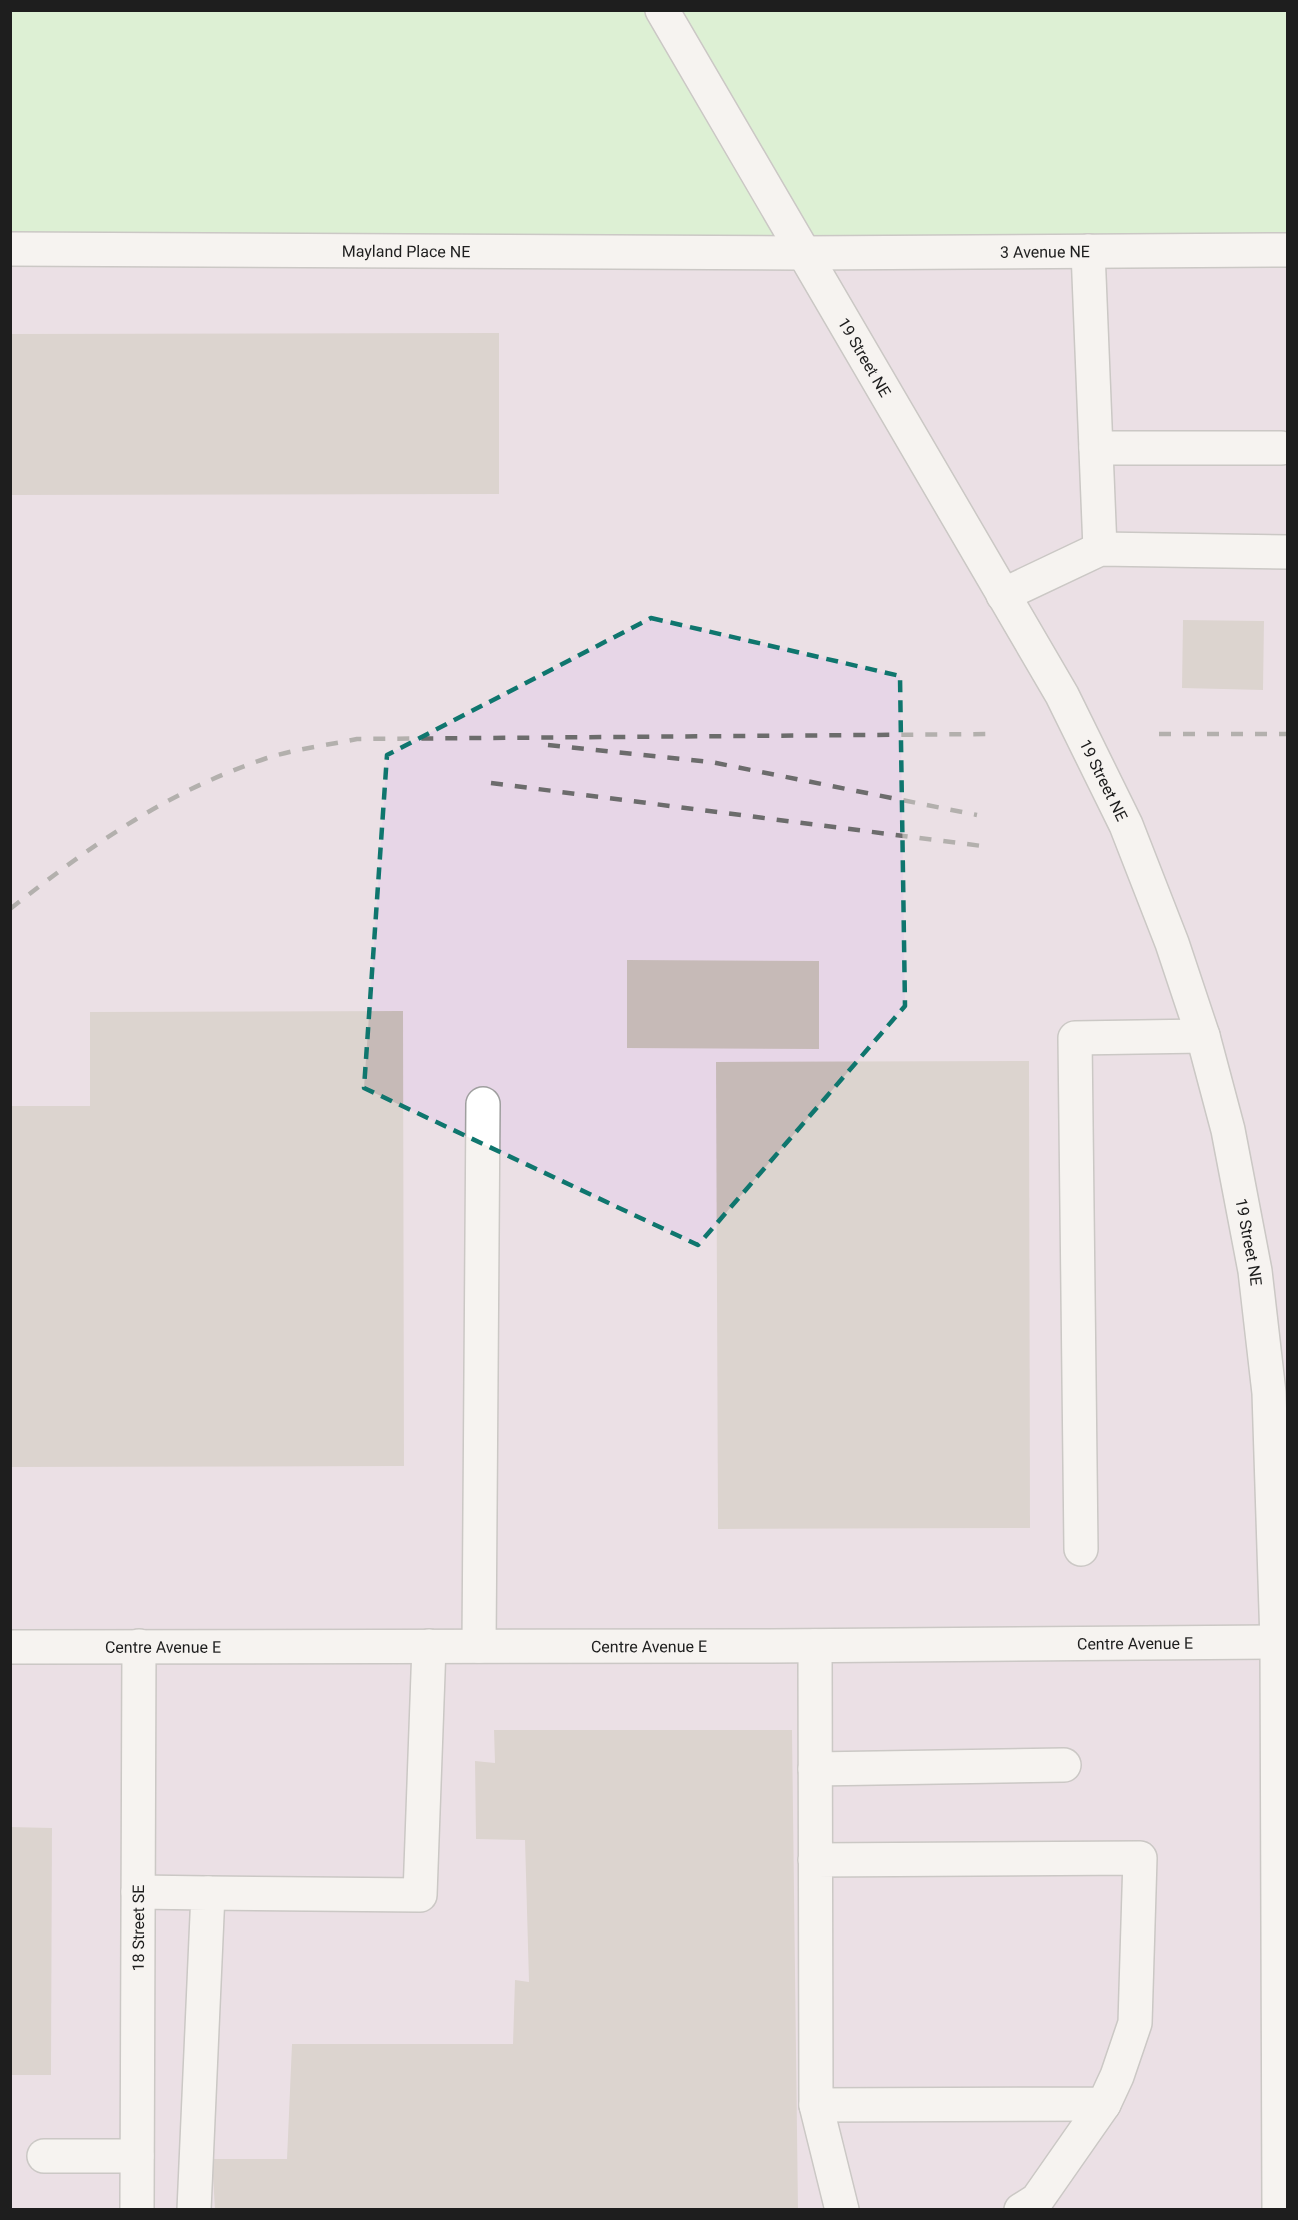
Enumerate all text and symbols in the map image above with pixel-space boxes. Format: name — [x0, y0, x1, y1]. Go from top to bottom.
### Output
street label: Mayland Place NE — [342, 242, 470, 261]
street label: 3 Avenue NE — [1000, 242, 1090, 262]
street label: 19 Street NE — [834, 314, 895, 400]
street label: 19 Street NE — [1075, 736, 1132, 824]
street label: 19 Street NE — [1231, 1197, 1266, 1287]
street label: Centre Avenue E — [1077, 1634, 1193, 1654]
street label: Centre Avenue E — [591, 1637, 707, 1656]
street label: Centre Avenue E — [105, 1638, 221, 1657]
street label: 18 Street SE — [129, 1885, 148, 1971]

